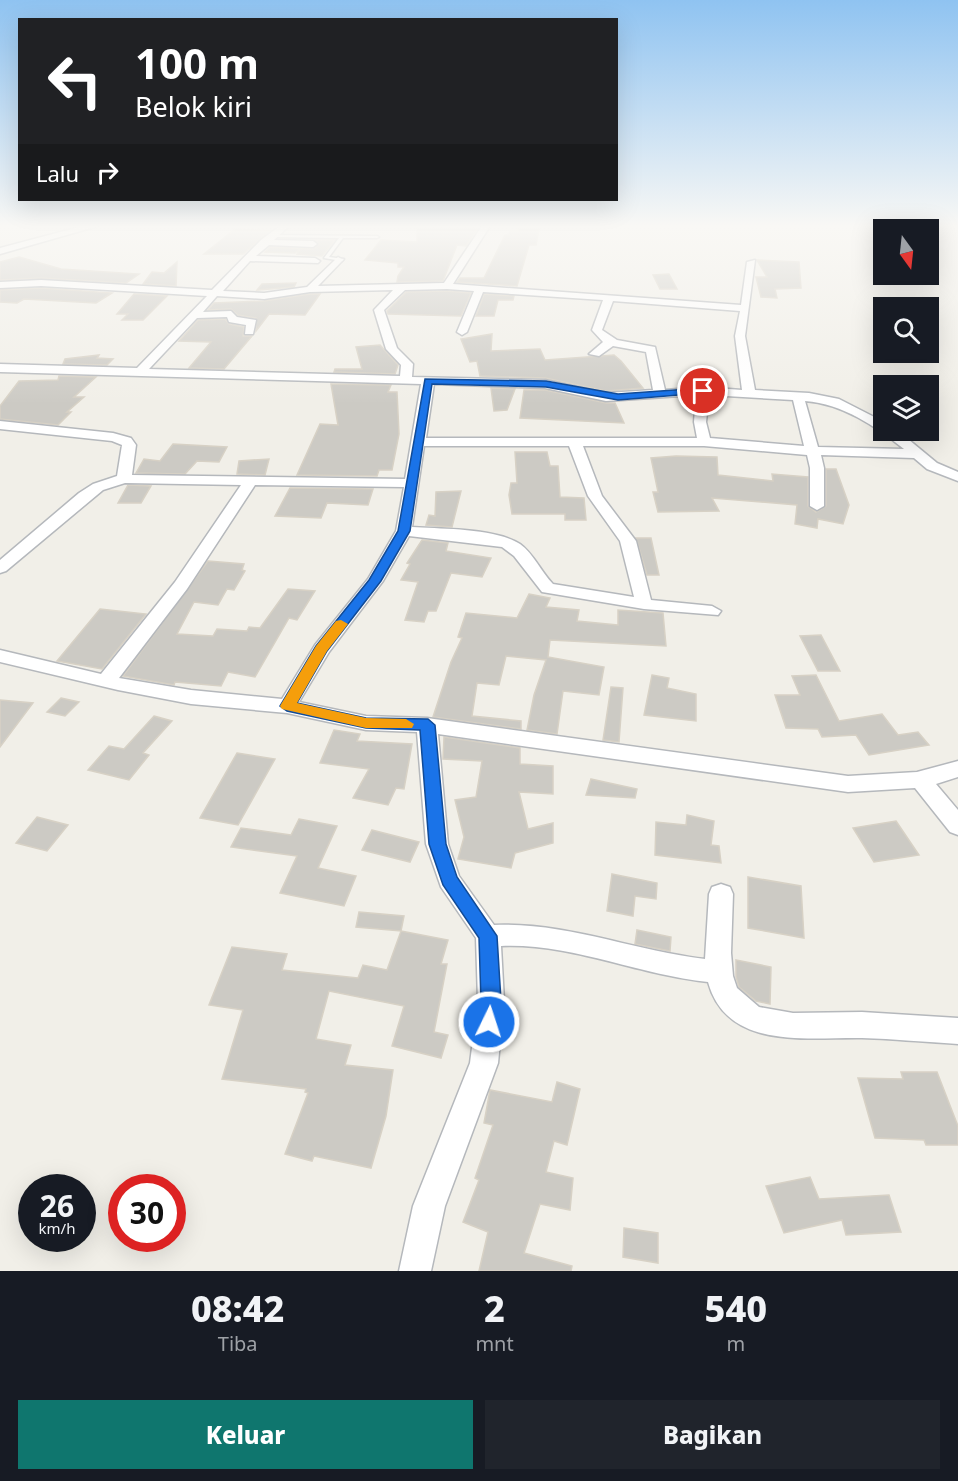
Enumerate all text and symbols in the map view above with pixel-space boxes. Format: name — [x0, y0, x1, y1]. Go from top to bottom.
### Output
text: 100 m — [135, 34, 259, 91]
icon: left — [36, 42, 114, 120]
text: Belok kiri — [135, 88, 252, 125]
icon: right — [91, 156, 124, 189]
text: Lalu — [36, 158, 79, 188]
north arrow — [873, 219, 939, 285]
map controls — [873, 219, 939, 441]
button: search — [873, 297, 939, 363]
pin — [677, 365, 728, 416]
icon: arrive — [686, 374, 719, 407]
button: layers — [873, 375, 939, 441]
position arrow — [457, 990, 521, 1054]
speed limit sign: 30 — [108, 1174, 186, 1252]
text: 26 — [40, 1185, 74, 1226]
text: km/h — [39, 1218, 75, 1238]
text: 08:42 — [191, 1284, 284, 1333]
text: 2 — [484, 1284, 505, 1333]
text: 540 — [705, 1284, 767, 1333]
text: Tiba — [218, 1330, 258, 1357]
text: mnt — [475, 1330, 514, 1357]
text: m — [726, 1330, 745, 1357]
button: Keluar — [18, 1400, 473, 1469]
button: Bagikan — [485, 1400, 940, 1469]

